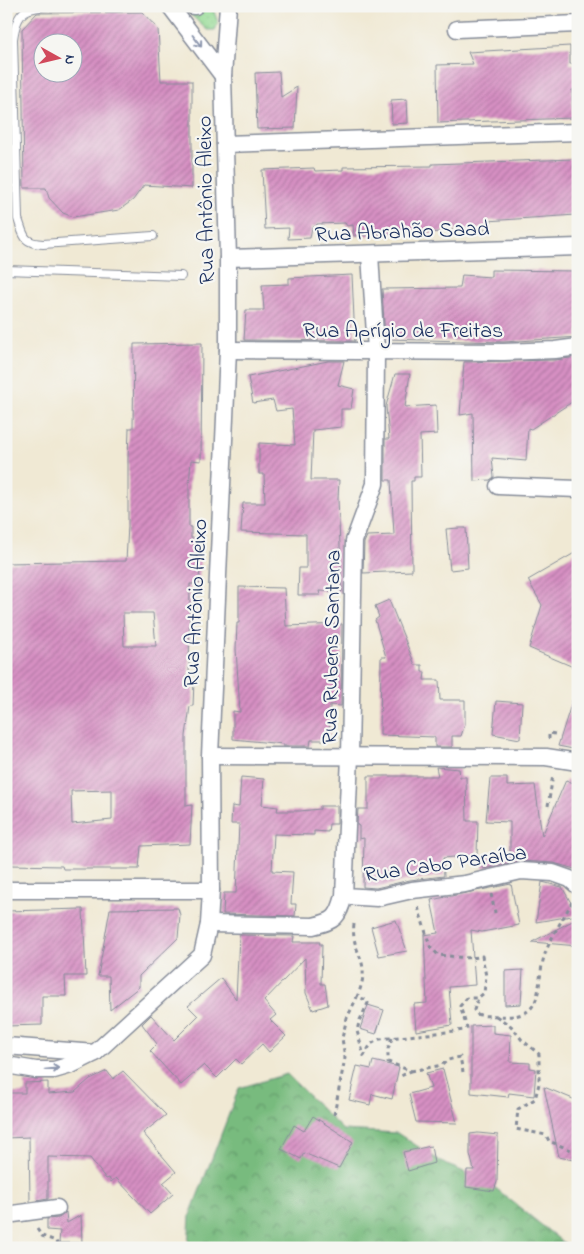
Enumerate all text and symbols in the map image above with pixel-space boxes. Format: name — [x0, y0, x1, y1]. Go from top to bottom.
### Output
north arrow — [32, 32, 82, 82]
one-way arrow — [191, 34, 202, 47]
text: N — [58, 53, 80, 66]
street label: Rua Antônio Aleixo — [190, 115, 224, 285]
street label: Rua Abrahão Saad — [314, 214, 490, 252]
street label: Rua Aprígio de Freitas — [303, 316, 503, 349]
street label: Rua Antônio Aleixo — [177, 518, 217, 688]
street label: Rua Rubens Santana — [315, 549, 351, 745]
street label: Rua Cabo Paraíba — [362, 838, 529, 892]
one-way arrow — [44, 1064, 60, 1074]

